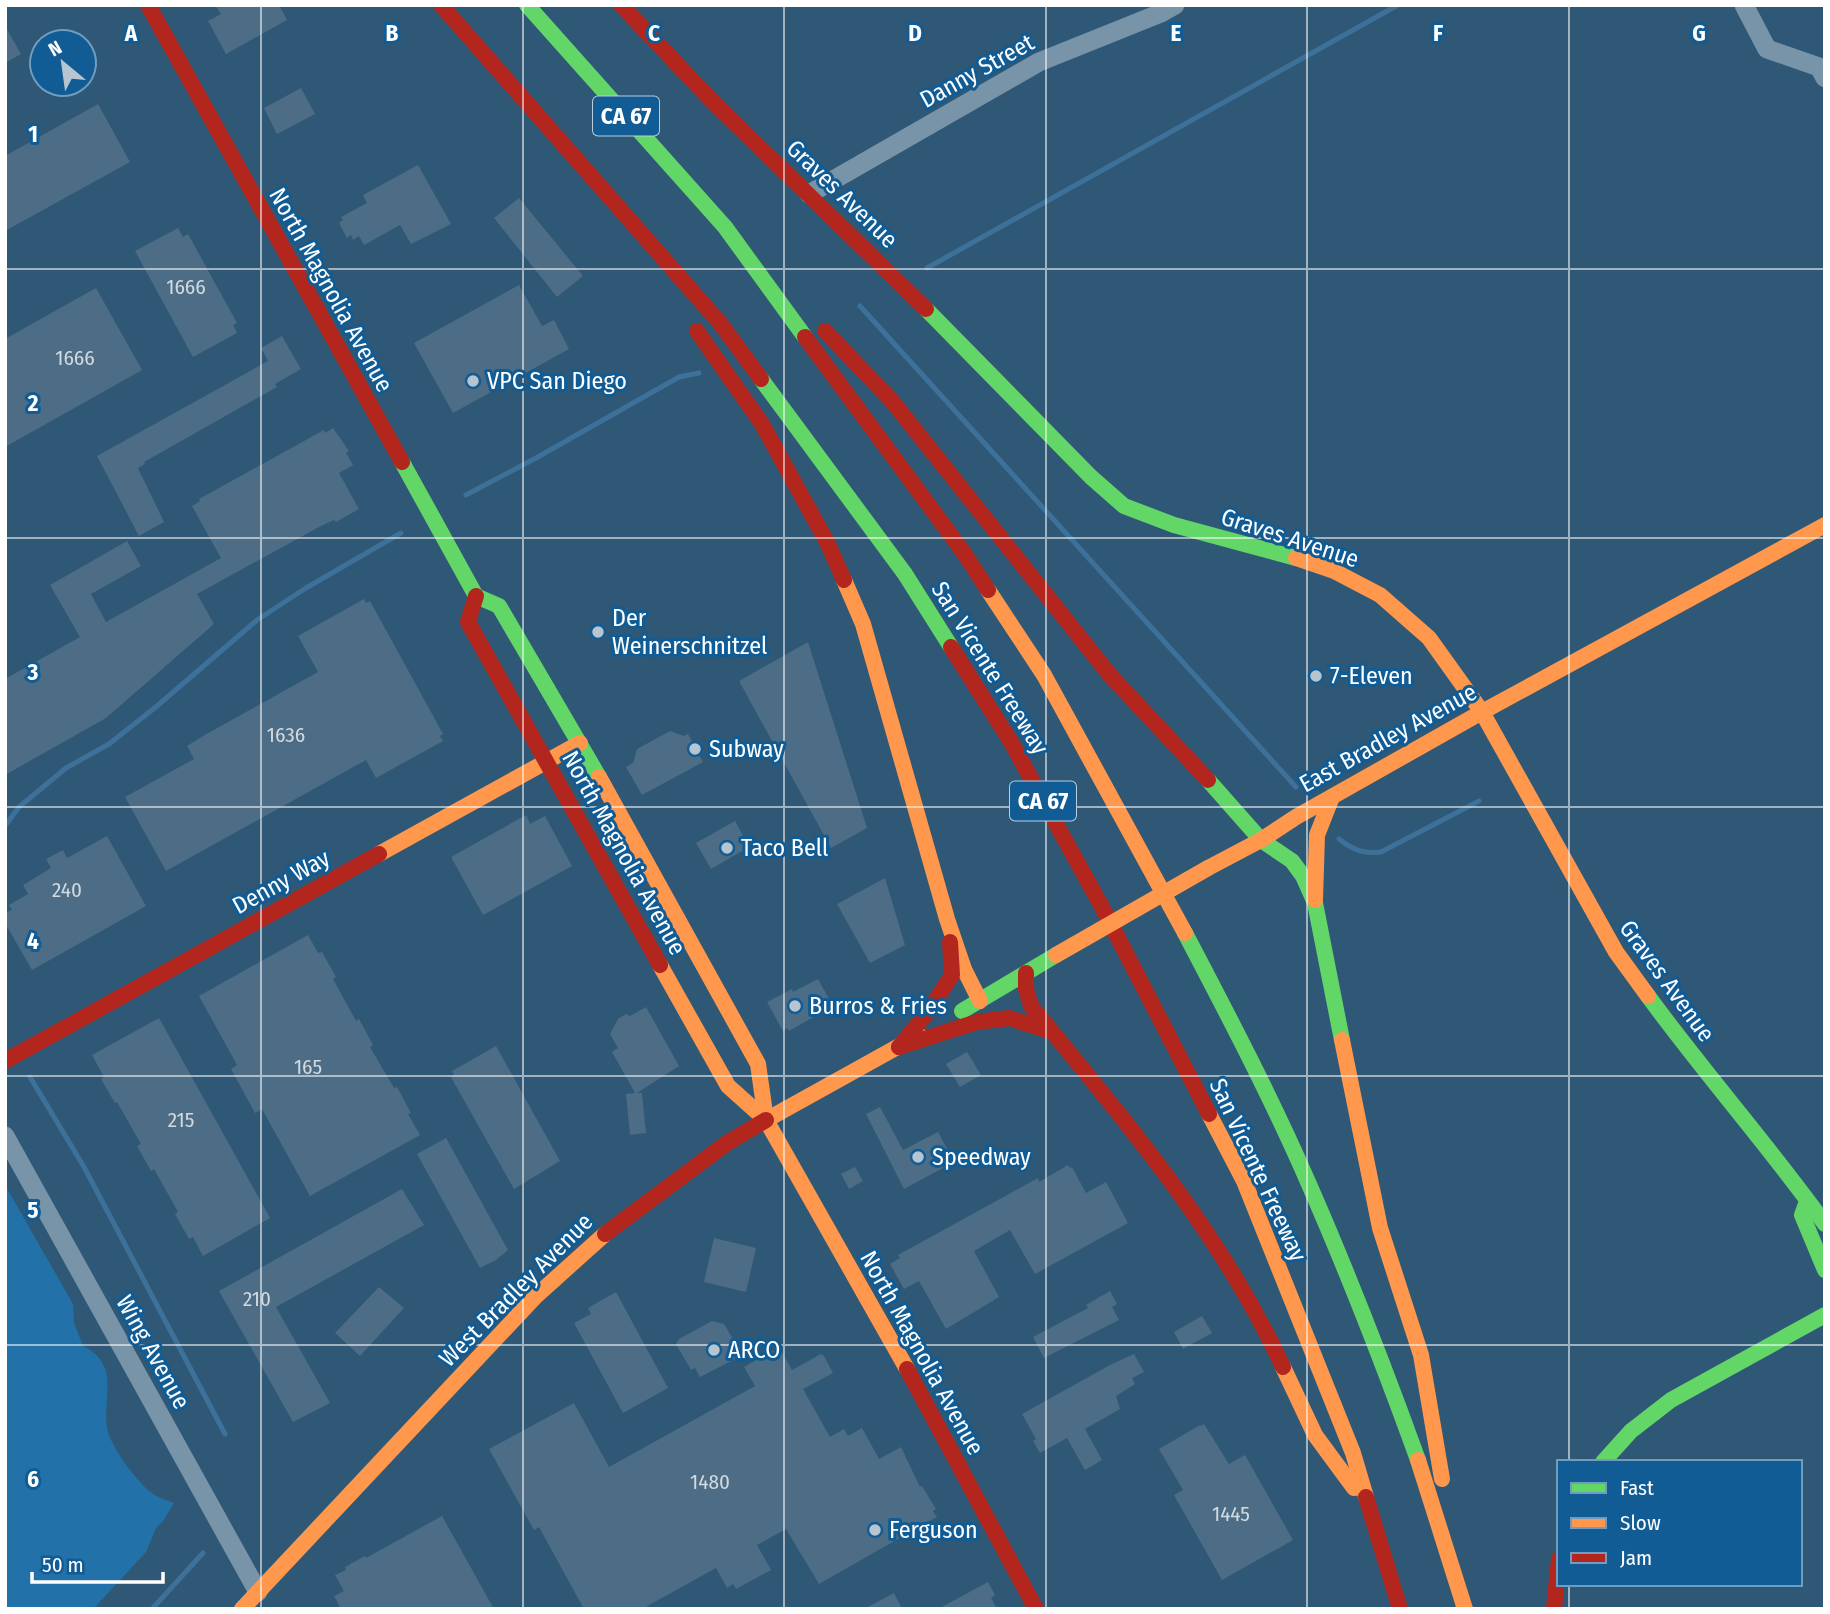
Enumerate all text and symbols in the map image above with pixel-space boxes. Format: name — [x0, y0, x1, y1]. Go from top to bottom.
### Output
text: A — [124, 19, 138, 47]
text: B — [386, 19, 399, 47]
text: C — [648, 19, 660, 47]
text: E — [1171, 19, 1182, 47]
text: F — [1433, 19, 1443, 47]
text: G — [1692, 19, 1706, 47]
north arrow — [28, 28, 98, 98]
street label: Danny Street — [915, 28, 1039, 114]
text: N — [44, 36, 66, 61]
road number: CA 67 — [593, 97, 659, 136]
text: 1 — [28, 120, 38, 148]
street label: Graves Avenue — [781, 134, 903, 254]
street label: North Magnolia Avenue — [263, 183, 399, 397]
house number: 1666 — [166, 274, 206, 300]
house number: 1666 — [55, 345, 95, 371]
place label: VPC San Diego — [487, 367, 627, 395]
marker: VPC San Diego — [465, 373, 481, 389]
text: 2 — [27, 389, 39, 417]
street label: Graves Avenue — [1218, 503, 1362, 573]
street label: San Vicente Freeway — [926, 577, 1055, 760]
place label: Der Weinerschnitzel — [612, 604, 767, 660]
marker: Der Weinerschnitzel — [590, 624, 606, 640]
text: 3 — [27, 658, 39, 686]
place label: 7-Eleven — [1330, 662, 1413, 690]
marker: 7-Eleven — [1308, 668, 1324, 684]
street label: East Bradley Avenue — [1295, 678, 1481, 798]
house number: 1636 — [267, 722, 305, 748]
place label: Subway — [709, 735, 784, 763]
marker: Subway — [687, 741, 703, 757]
street label: North Magnolia Avenue — [556, 746, 692, 960]
road number: CA 67 — [1010, 782, 1076, 820]
place label: Taco Bell — [741, 834, 828, 862]
marker: Taco Bell — [719, 840, 735, 856]
street label: Denny Way — [228, 844, 335, 920]
house number: 240 — [52, 877, 82, 903]
street label: Graves Avenue — [1614, 915, 1720, 1047]
text: 4 — [27, 927, 39, 955]
place label: Burros & Fries — [809, 992, 947, 1020]
marker: Burros & Fries — [787, 998, 803, 1014]
house number: 165 — [294, 1054, 322, 1080]
street label: San Vicente Freeway — [1203, 1074, 1313, 1266]
house number: 215 — [168, 1107, 194, 1133]
place label: Speedway — [932, 1143, 1031, 1171]
marker: Speedway — [910, 1149, 926, 1165]
text: 5 — [27, 1196, 39, 1224]
street label: West Bradley Avenue — [434, 1208, 598, 1372]
street label: North Magnolia Avenue — [854, 1246, 990, 1460]
house number: 210 — [243, 1286, 271, 1312]
street label: Wing Avenue — [110, 1290, 196, 1414]
place label: ARCO — [728, 1336, 780, 1364]
marker: ARCO — [706, 1342, 722, 1358]
legend — [1557, 1460, 1802, 1586]
text: 6 — [27, 1465, 39, 1493]
house number: 1480 — [690, 1469, 730, 1495]
text: Fast — [1620, 1475, 1654, 1501]
house number: 1445 — [1212, 1501, 1250, 1527]
text: Slow — [1620, 1510, 1661, 1536]
place label: Ferguson — [889, 1516, 978, 1544]
marker: Ferguson — [867, 1522, 883, 1538]
scale bar — [32, 1540, 163, 1584]
text: Jam — [1620, 1545, 1652, 1571]
text: 50 m — [42, 1552, 84, 1578]

